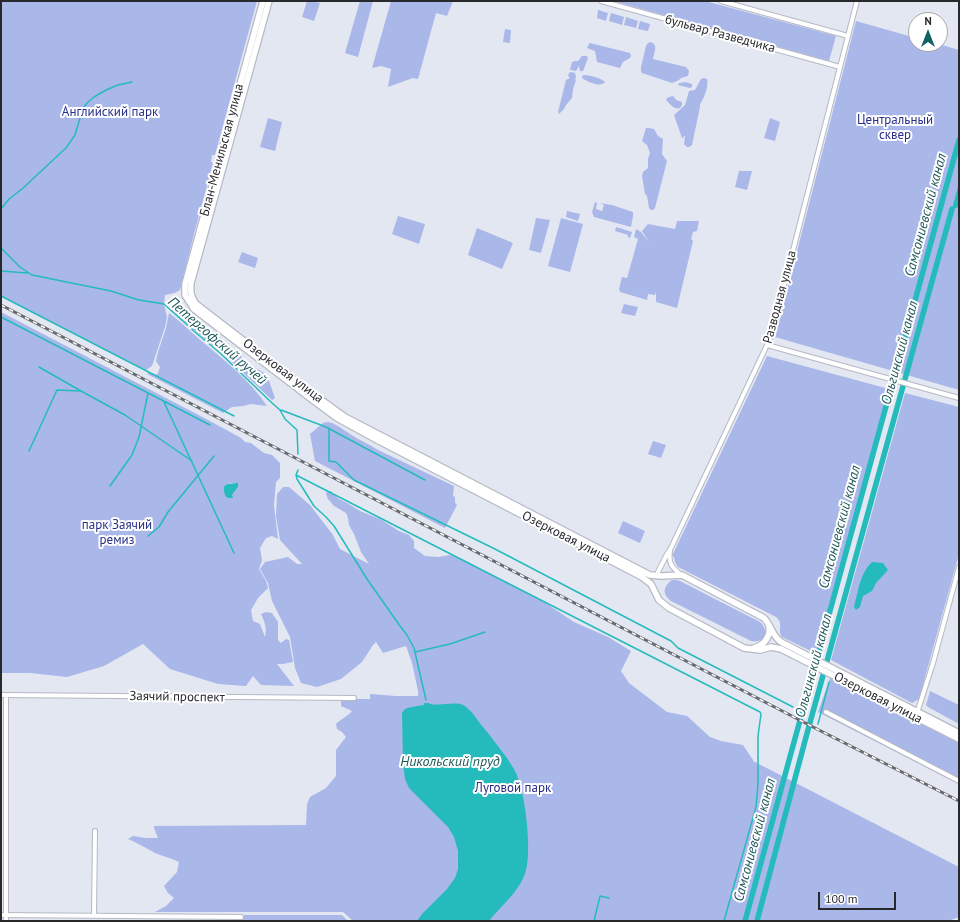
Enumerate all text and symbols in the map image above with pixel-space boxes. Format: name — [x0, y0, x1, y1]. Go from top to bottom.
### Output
street label: бульвар Разведчика — [663, 12, 777, 56]
north arrow — [908, 12, 948, 52]
text: N — [924, 14, 932, 28]
street label: Блан-Менильская улица — [197, 82, 247, 218]
park label: Английский парк — [62, 104, 158, 120]
park label: Центральный сквер — [857, 112, 933, 143]
water label: Самсониевский канал — [901, 152, 951, 278]
street label: Разводная улица — [760, 249, 800, 345]
water label: Петергофский ручей — [164, 294, 270, 388]
water label: Ольгинский канал — [878, 299, 922, 407]
street label: Озерковая улица — [240, 336, 326, 406]
water label: Самсониевский канал — [815, 464, 865, 590]
street label: Озерковая улица — [519, 508, 613, 566]
park label: парк Заячий ремиз — [82, 517, 152, 548]
water label: Ольгинский канал — [792, 612, 836, 720]
street label: Озерковая улица — [831, 669, 925, 727]
street label: Заячий проспект — [129, 688, 225, 706]
water label: Никольский пруд — [400, 754, 500, 770]
water label: Самсониевский канал — [730, 777, 780, 903]
park label: Луговой парк — [475, 780, 551, 796]
scale bar — [820, 884, 898, 910]
text: 100 m — [825, 891, 858, 906]

